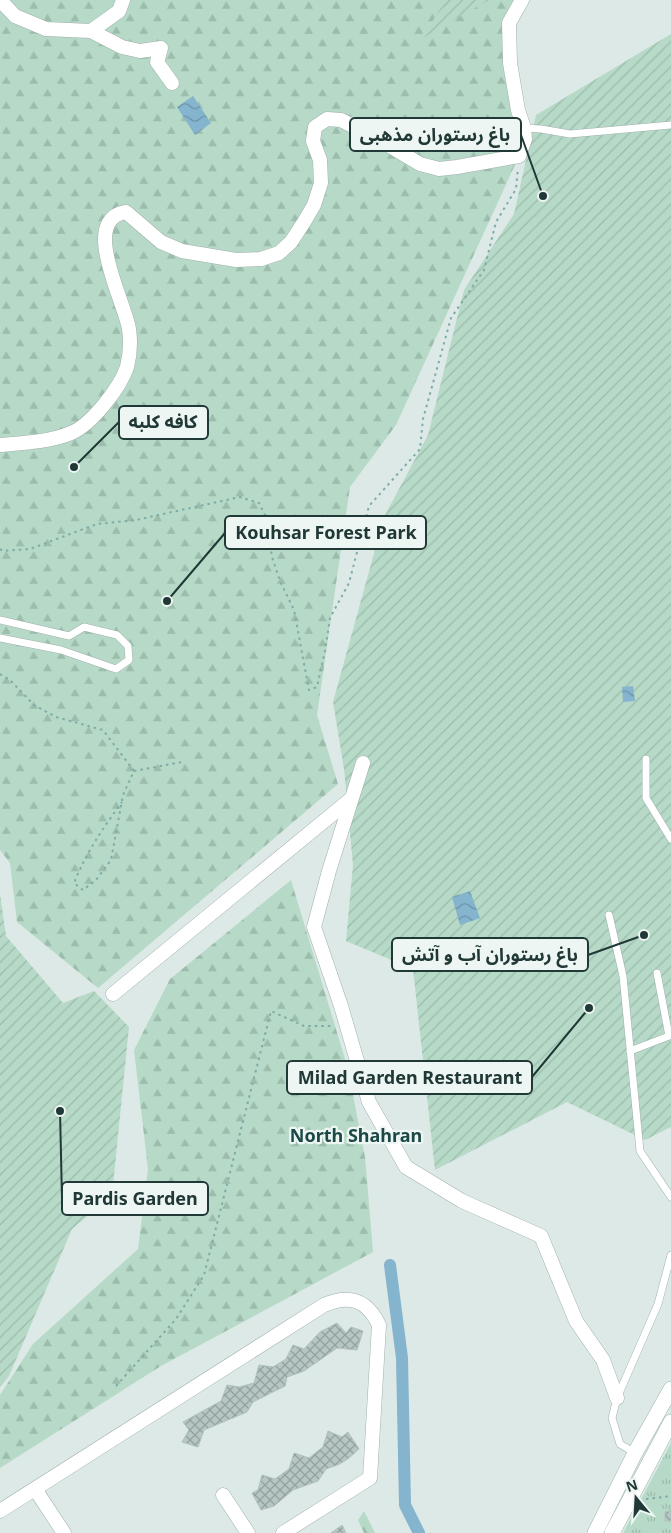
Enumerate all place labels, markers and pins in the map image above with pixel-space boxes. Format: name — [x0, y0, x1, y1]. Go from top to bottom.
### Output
callout: باغ رستوران مذهبی — [350, 118, 521, 151]
callout: کافه کلبه — [119, 406, 208, 439]
callout: Kouhsar Forest Park — [225, 516, 426, 549]
callout: باغ رستوران آب و آتش — [392, 938, 588, 971]
callout: Milad Garden Restaurant — [287, 1061, 532, 1094]
callout: Pardis Garden — [62, 1182, 208, 1215]

